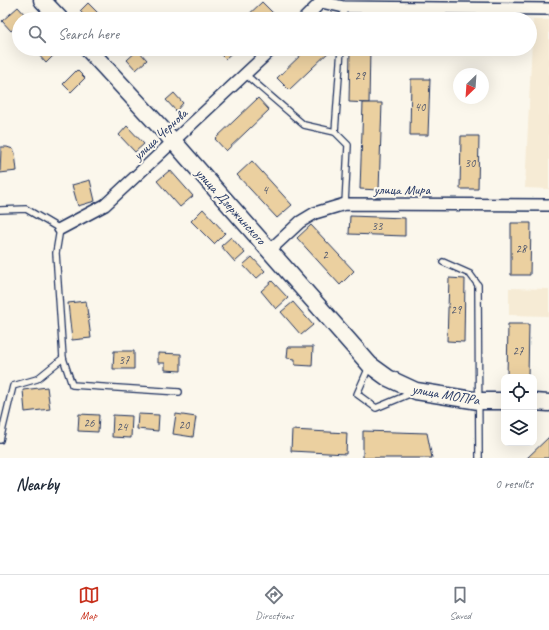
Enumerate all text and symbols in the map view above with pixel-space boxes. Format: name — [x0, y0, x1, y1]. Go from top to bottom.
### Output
search box — [12, 12, 537, 56]
icon: search — [26, 23, 48, 45]
text: Search here — [58, 25, 119, 44]
house number: 29 — [355, 68, 367, 84]
north arrow — [453, 68, 489, 104]
house number: 40 — [415, 99, 427, 115]
street label: улица Чернова — [129, 104, 192, 164]
house number: 30 — [465, 155, 477, 171]
street label: улица Дзержинского — [191, 164, 270, 249]
street label: улица Мира — [373, 181, 432, 198]
house number: 4 — [262, 182, 269, 198]
house number: 33 — [372, 218, 384, 234]
house number: 28 — [516, 241, 528, 257]
house number: 2 — [322, 247, 329, 263]
house number: 29 — [451, 302, 463, 318]
house number: 27 — [513, 343, 524, 359]
house number: 37 — [119, 352, 130, 368]
map controls — [501, 374, 537, 446]
button: locate — [501, 374, 537, 410]
street label: улица МОПРа — [410, 380, 482, 409]
button: layers — [501, 410, 537, 446]
house number: 26 — [84, 415, 95, 431]
house number: 20 — [179, 417, 191, 433]
house number: 24 — [117, 419, 129, 435]
text: Nearby — [16, 474, 59, 495]
text: 0 results — [495, 476, 533, 492]
tab: Map — [78, 584, 100, 622]
tab: Directions — [255, 584, 294, 622]
tab: Saved — [449, 584, 471, 622]

